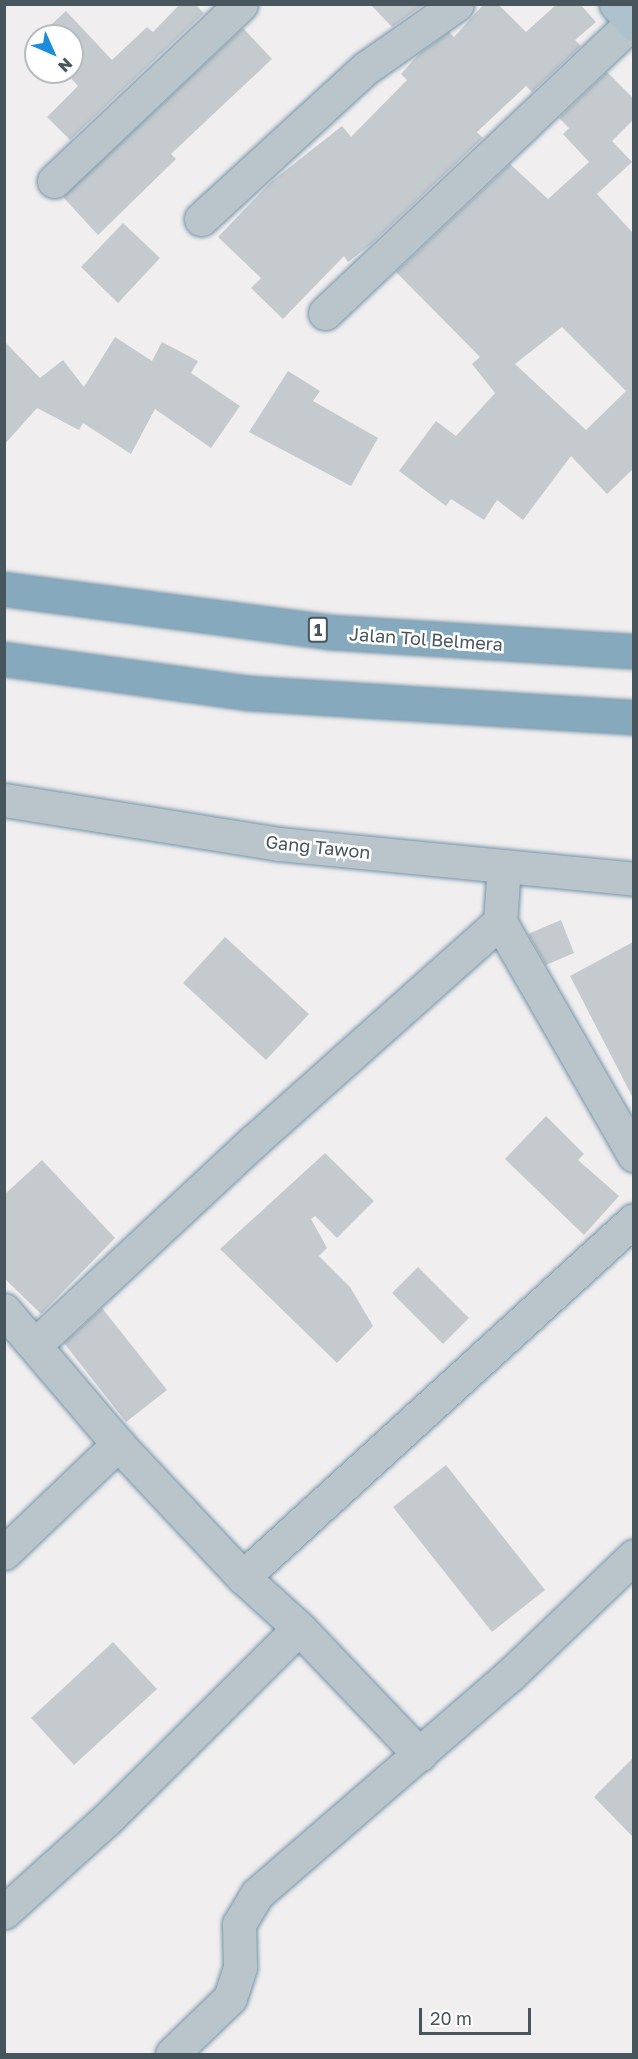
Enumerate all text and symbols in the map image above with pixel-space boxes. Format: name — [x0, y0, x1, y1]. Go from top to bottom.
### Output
north arrow — [24, 24, 84, 84]
text: N — [54, 54, 77, 77]
road number: 1 — [308, 617, 328, 643]
street label: Jalan Tol Belmera — [348, 623, 504, 655]
street label: Gang Tawon — [265, 831, 371, 863]
scale bar — [422, 1996, 534, 2034]
text: 20 m — [430, 2007, 472, 2029]

